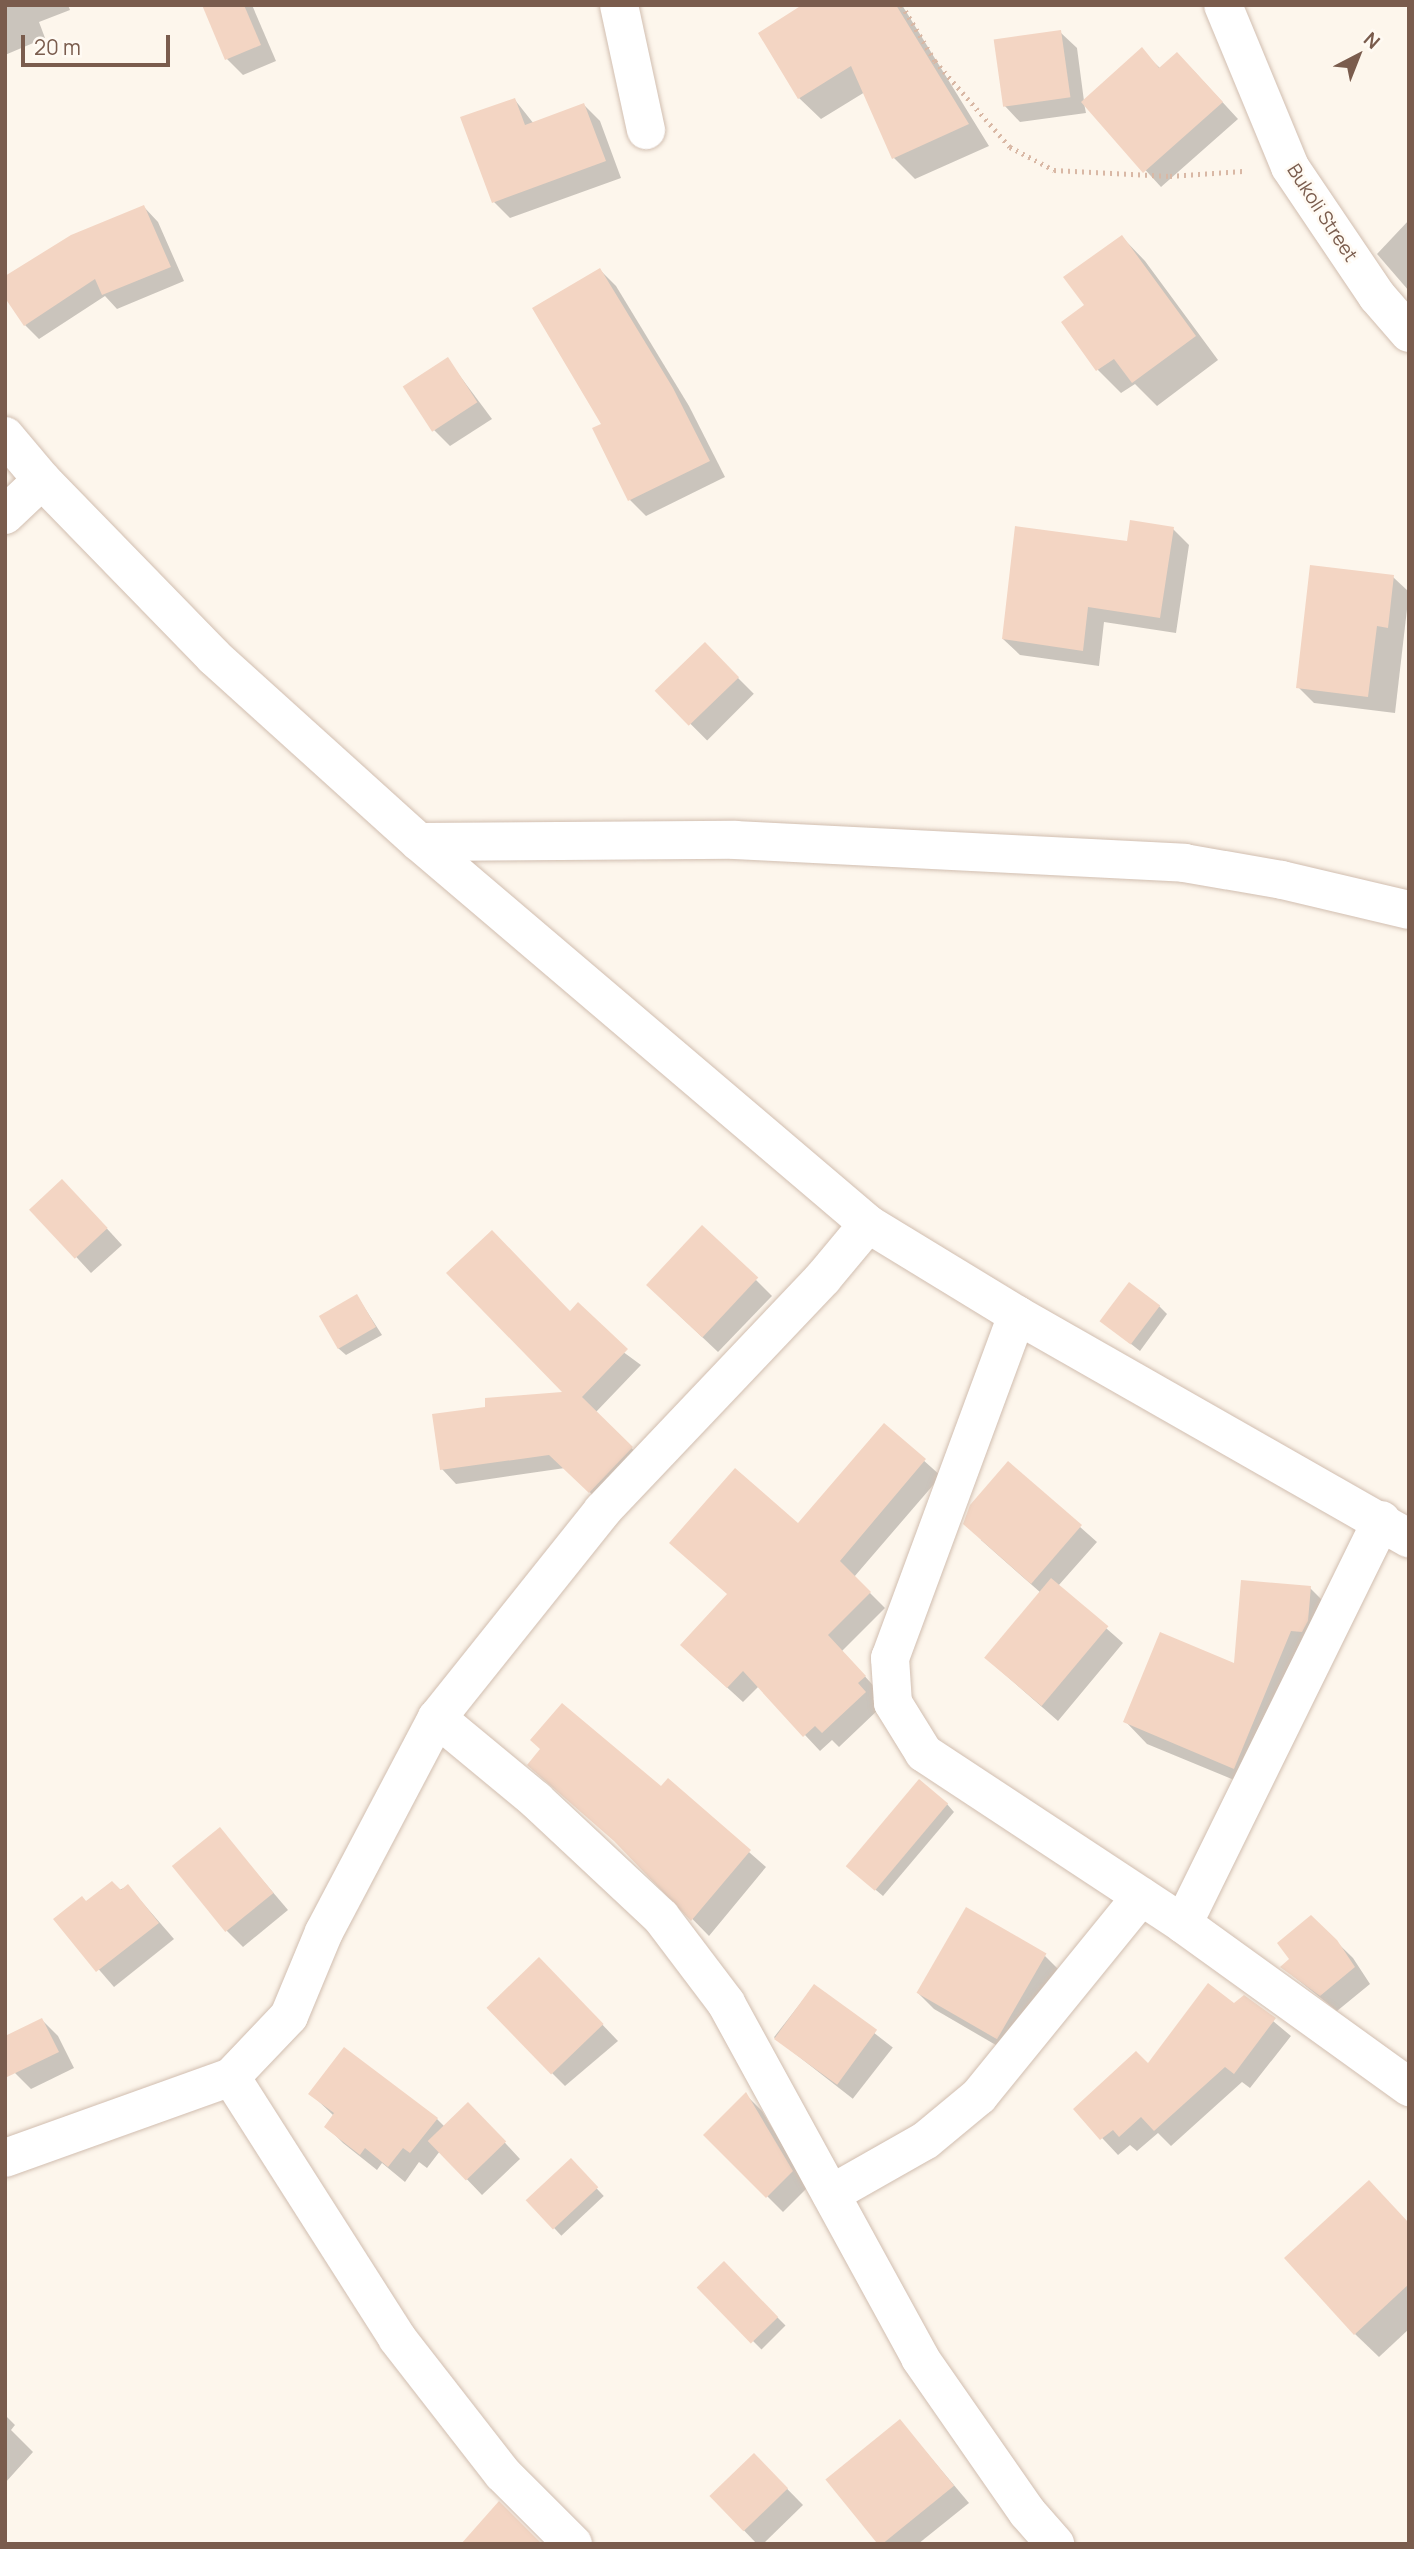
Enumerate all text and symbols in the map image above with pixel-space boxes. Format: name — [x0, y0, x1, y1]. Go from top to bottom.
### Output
scale bar — [24, 21, 173, 65]
north arrow — [1323, 21, 1393, 91]
text: N — [1358, 26, 1386, 55]
text: 20 m — [34, 33, 81, 61]
street label: Bukoli Street — [1282, 160, 1362, 266]

